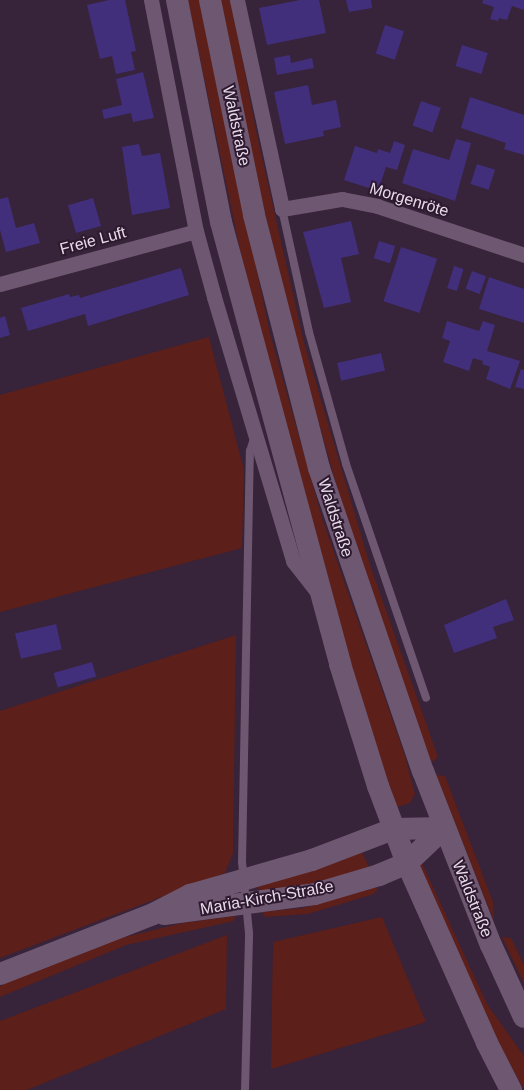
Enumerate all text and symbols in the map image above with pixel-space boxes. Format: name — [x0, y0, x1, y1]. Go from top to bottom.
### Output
street label: Waldstraße — [218, 84, 254, 168]
street label: Morgenröte — [367, 179, 451, 221]
street label: Freie Luft — [58, 223, 128, 259]
street label: Waldstraße — [313, 476, 357, 560]
street label: Waldstraße — [448, 858, 496, 940]
street label: Maria-Kirch-Straße — [199, 877, 335, 919]

